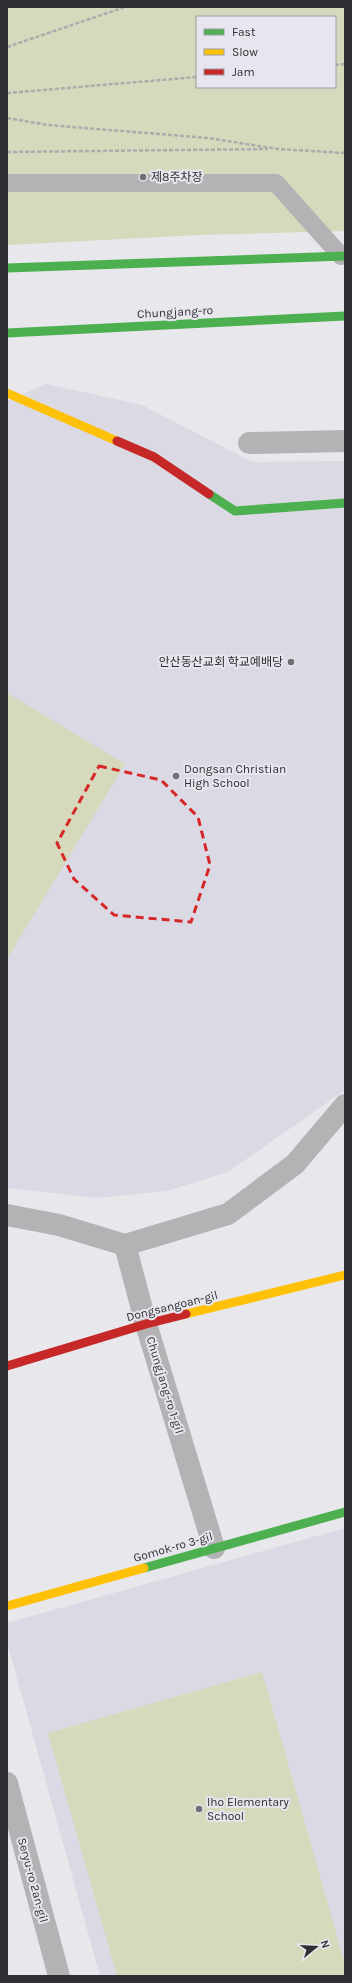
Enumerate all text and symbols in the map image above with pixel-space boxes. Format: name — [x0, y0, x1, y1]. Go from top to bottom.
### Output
legend — [196, 16, 336, 88]
text: Fast — [232, 25, 256, 39]
text: Slow — [232, 45, 258, 59]
text: Jam — [232, 65, 255, 79]
place label: 제8주차장 — [151, 170, 203, 184]
marker: 제8주차장 — [138, 172, 148, 182]
street label: Chungjang-ro — [137, 303, 213, 321]
place label: 안산동산교회 학교예배당 — [159, 655, 283, 669]
marker: 안산동산교회 학교예배당 — [286, 657, 296, 667]
place label: Dongsan Christian High School — [184, 762, 286, 790]
marker: Dongsan Christian High School — [171, 771, 181, 781]
street label: Dongsangoan-gil — [125, 1288, 219, 1324]
street label: Chungjang-ro 1-gil — [144, 1335, 186, 1435]
street label: Gomok-ro 3-gil — [132, 1529, 214, 1565]
place label: Iho Elementary School — [207, 1795, 289, 1823]
marker: Iho Elementary School — [194, 1804, 204, 1814]
street label: Seryu-ro 2an-gil — [15, 1836, 51, 1924]
north arrow — [296, 1927, 336, 1967]
text: N — [318, 1938, 332, 1950]

